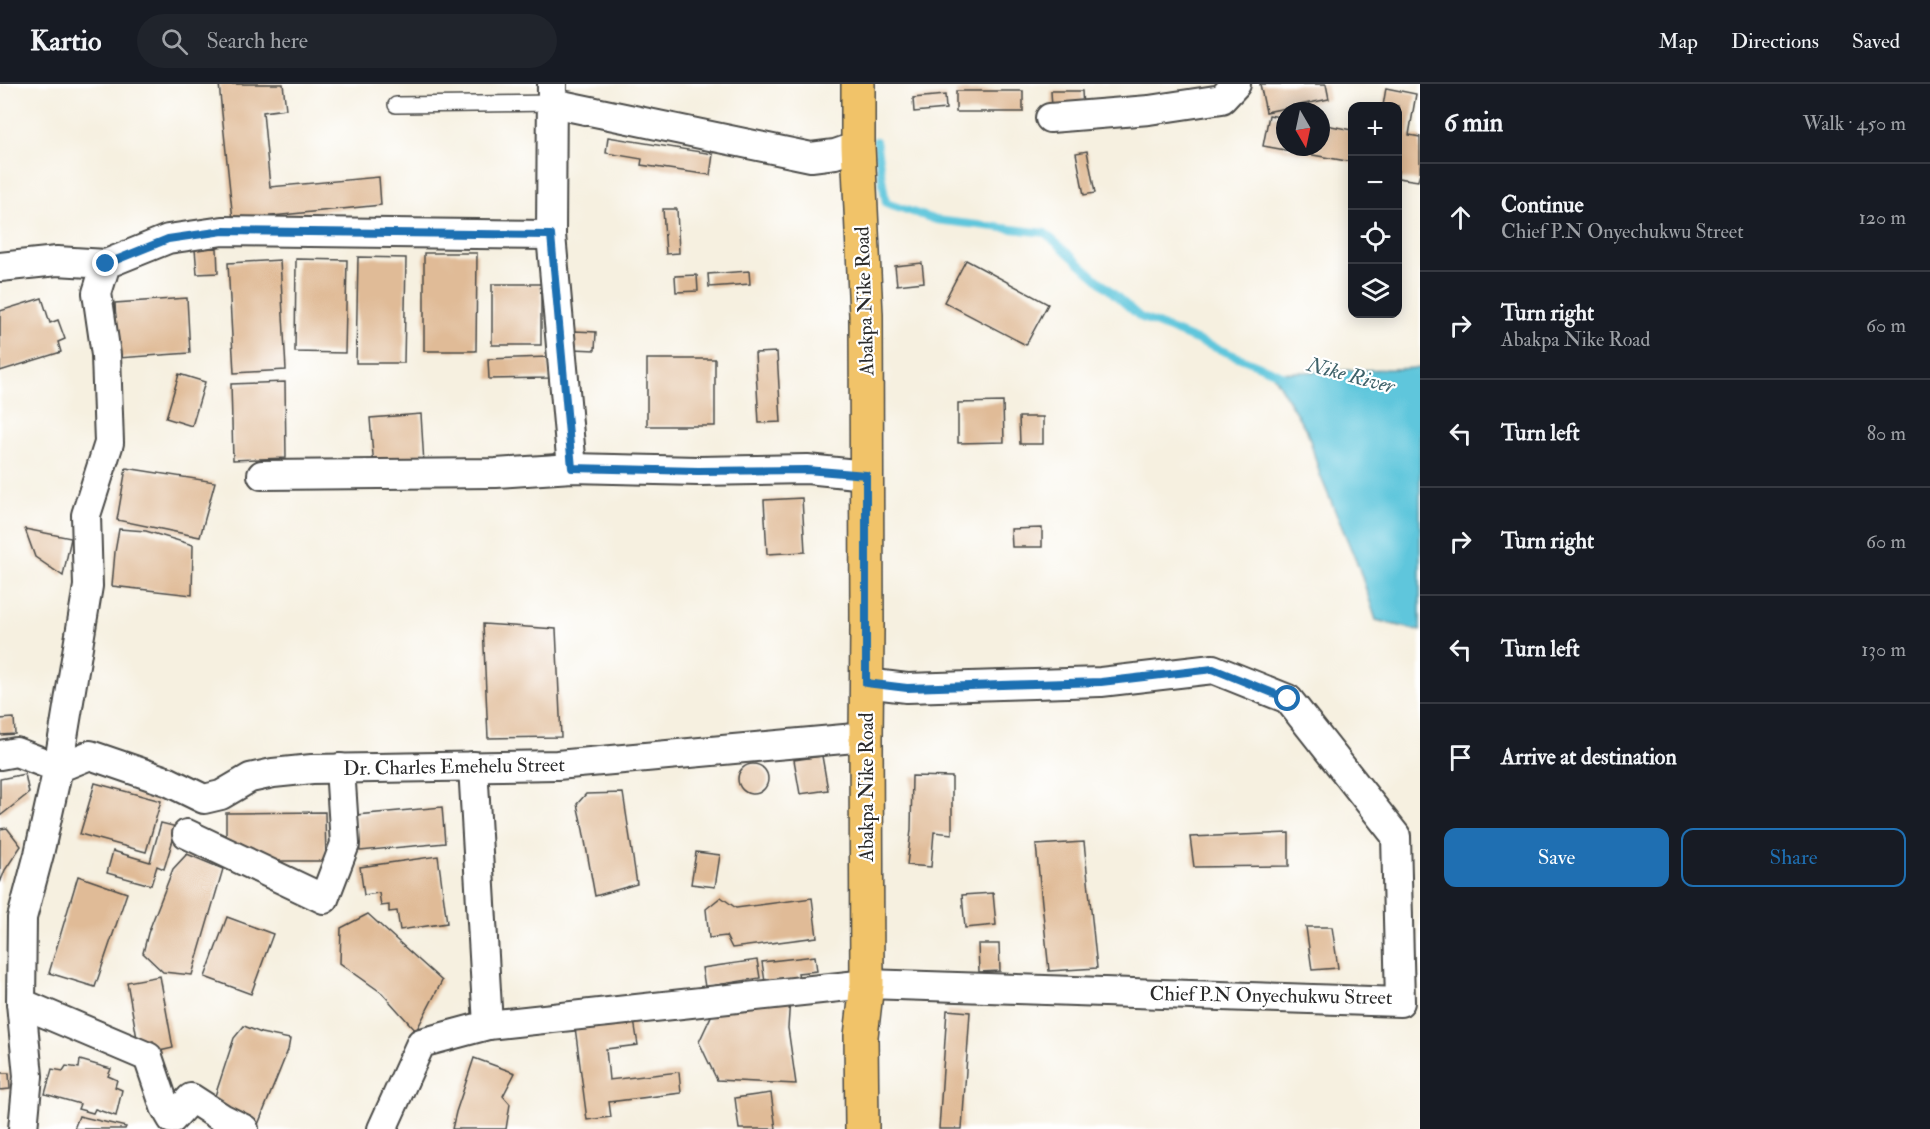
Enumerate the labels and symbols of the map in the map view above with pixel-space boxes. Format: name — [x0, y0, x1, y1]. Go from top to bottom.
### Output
north arrow — [1276, 102, 1330, 156]
street label: Abakpa Nike Road — [849, 226, 881, 377]
route end — [92, 250, 118, 276]
water label: Nike River — [1303, 351, 1399, 400]
route start — [1274, 685, 1300, 711]
street label: Abakpa Nike Road — [854, 712, 880, 863]
street label: Dr. Charles Emehelu Street — [343, 752, 566, 781]
street label: Chief P.N Onyechukwu Street — [1149, 981, 1393, 1010]

